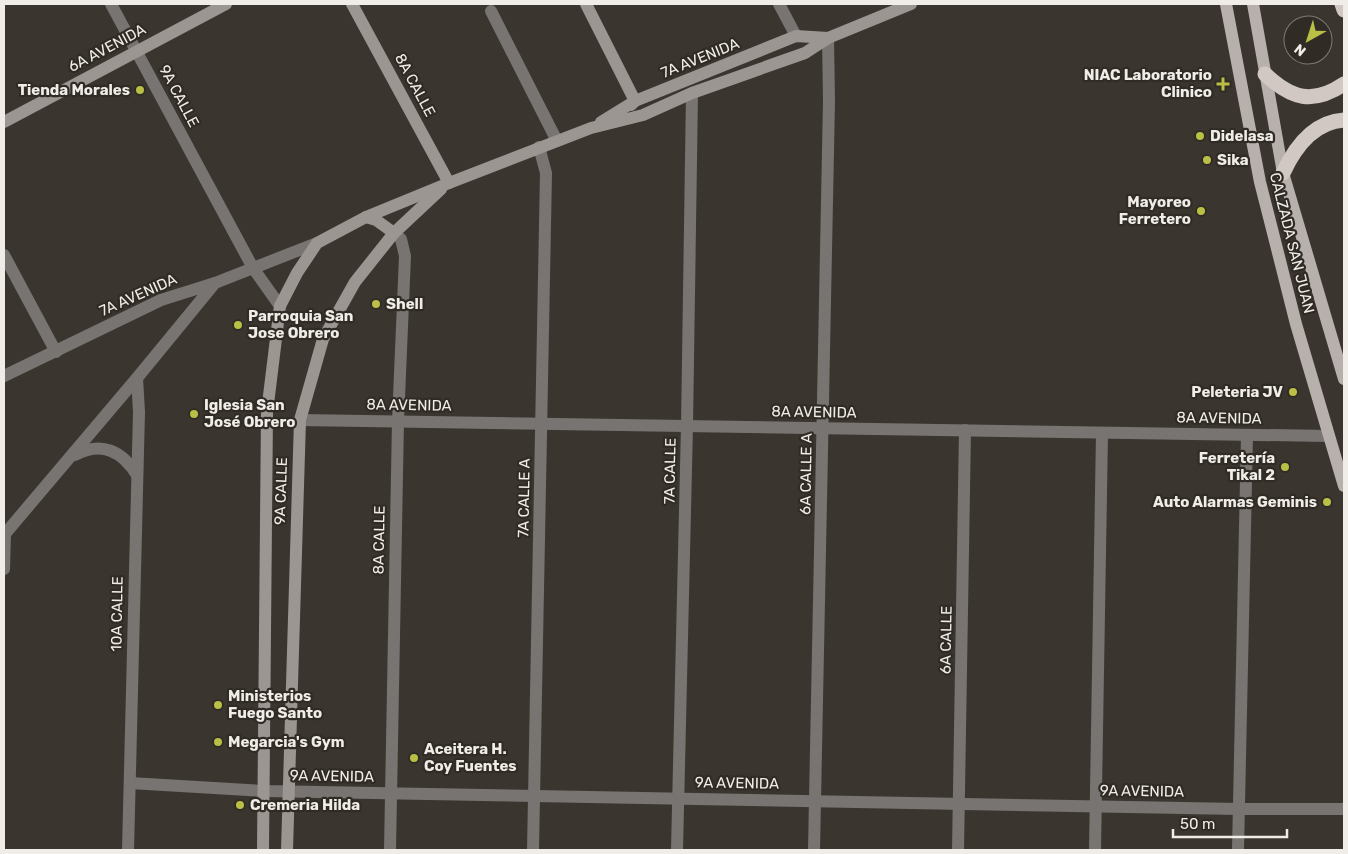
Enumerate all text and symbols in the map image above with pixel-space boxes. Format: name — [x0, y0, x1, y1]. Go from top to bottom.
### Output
north arrow — [1283, 15, 1333, 65]
street label: 6A AVENIDA — [65, 20, 149, 76]
street label: 7A AVENIDA — [658, 34, 742, 82]
text: N — [1291, 40, 1309, 59]
street label: 8A CALLE — [391, 50, 439, 120]
street label: 9A CALLE — [155, 62, 203, 130]
place label: NIAC Laboratorio Clinico — [1084, 66, 1212, 101]
marker: NIAC Laboratorio Clinico — [1216, 77, 1230, 91]
place label: Tienda Morales — [18, 81, 130, 99]
marker: Tienda Morales — [134, 84, 146, 96]
place label: Didelasa — [1210, 127, 1274, 145]
marker: Didelasa — [1194, 130, 1206, 142]
place label: Sika — [1217, 151, 1249, 169]
marker: Sika — [1201, 154, 1213, 166]
street label: CALZADA SAN JUAN — [1266, 171, 1318, 315]
place label: Mayoreo Ferretero — [1119, 193, 1191, 228]
marker: Mayoreo Ferretero — [1195, 205, 1207, 217]
street label: 7A AVENIDA — [96, 270, 180, 320]
place label: Shell — [386, 295, 423, 313]
marker: Shell — [370, 298, 382, 310]
place label: Parroquia San Jose Obrero — [248, 307, 353, 342]
marker: Parroquia San Jose Obrero — [232, 319, 244, 331]
place label: Peleteria JV — [1191, 383, 1284, 401]
marker: Peleteria JV — [1287, 386, 1299, 398]
street label: 8A AVENIDA — [366, 395, 452, 415]
place label: Iglesia San José Obrero — [204, 396, 295, 431]
street label: 8A AVENIDA — [771, 402, 857, 422]
marker: Iglesia San José Obrero — [188, 408, 200, 420]
street label: 8A AVENIDA — [1176, 408, 1262, 428]
street label: 6A CALLE A — [796, 433, 816, 515]
street label: 7A CALLE — [660, 438, 680, 504]
place label: Ferretería Tikal 2 — [1199, 449, 1275, 484]
street label: 9A CALLE — [271, 457, 291, 525]
street label: 7A CALLE A — [514, 458, 534, 538]
marker: Ferretería Tikal 2 — [1279, 461, 1291, 473]
place label: Auto Alarmas Geminis — [1153, 493, 1317, 511]
marker: Auto Alarmas Geminis — [1321, 496, 1333, 508]
street label: 8A CALLE — [369, 505, 389, 575]
street label: 10A CALLE — [107, 576, 127, 652]
street label: 6A CALLE — [936, 606, 956, 674]
place label: Ministerios Fuego Santo — [228, 687, 322, 722]
marker: Ministerios Fuego Santo — [212, 699, 224, 711]
place label: Megarcia's Gym — [228, 733, 344, 751]
marker: Megarcia's Gym — [212, 736, 224, 748]
place label: Aceitera H. Coy Fuentes — [424, 740, 517, 775]
marker: Aceitera H. Coy Fuentes — [408, 752, 420, 764]
street label: 9A AVENIDA — [290, 766, 374, 786]
street label: 9A AVENIDA — [695, 773, 779, 793]
street label: 9A AVENIDA — [1100, 781, 1184, 801]
place label: Cremeria Hilda — [250, 796, 360, 814]
marker: Cremeria Hilda — [234, 799, 246, 811]
scale bar — [1173, 806, 1287, 838]
text: 50 m — [1180, 815, 1215, 833]

